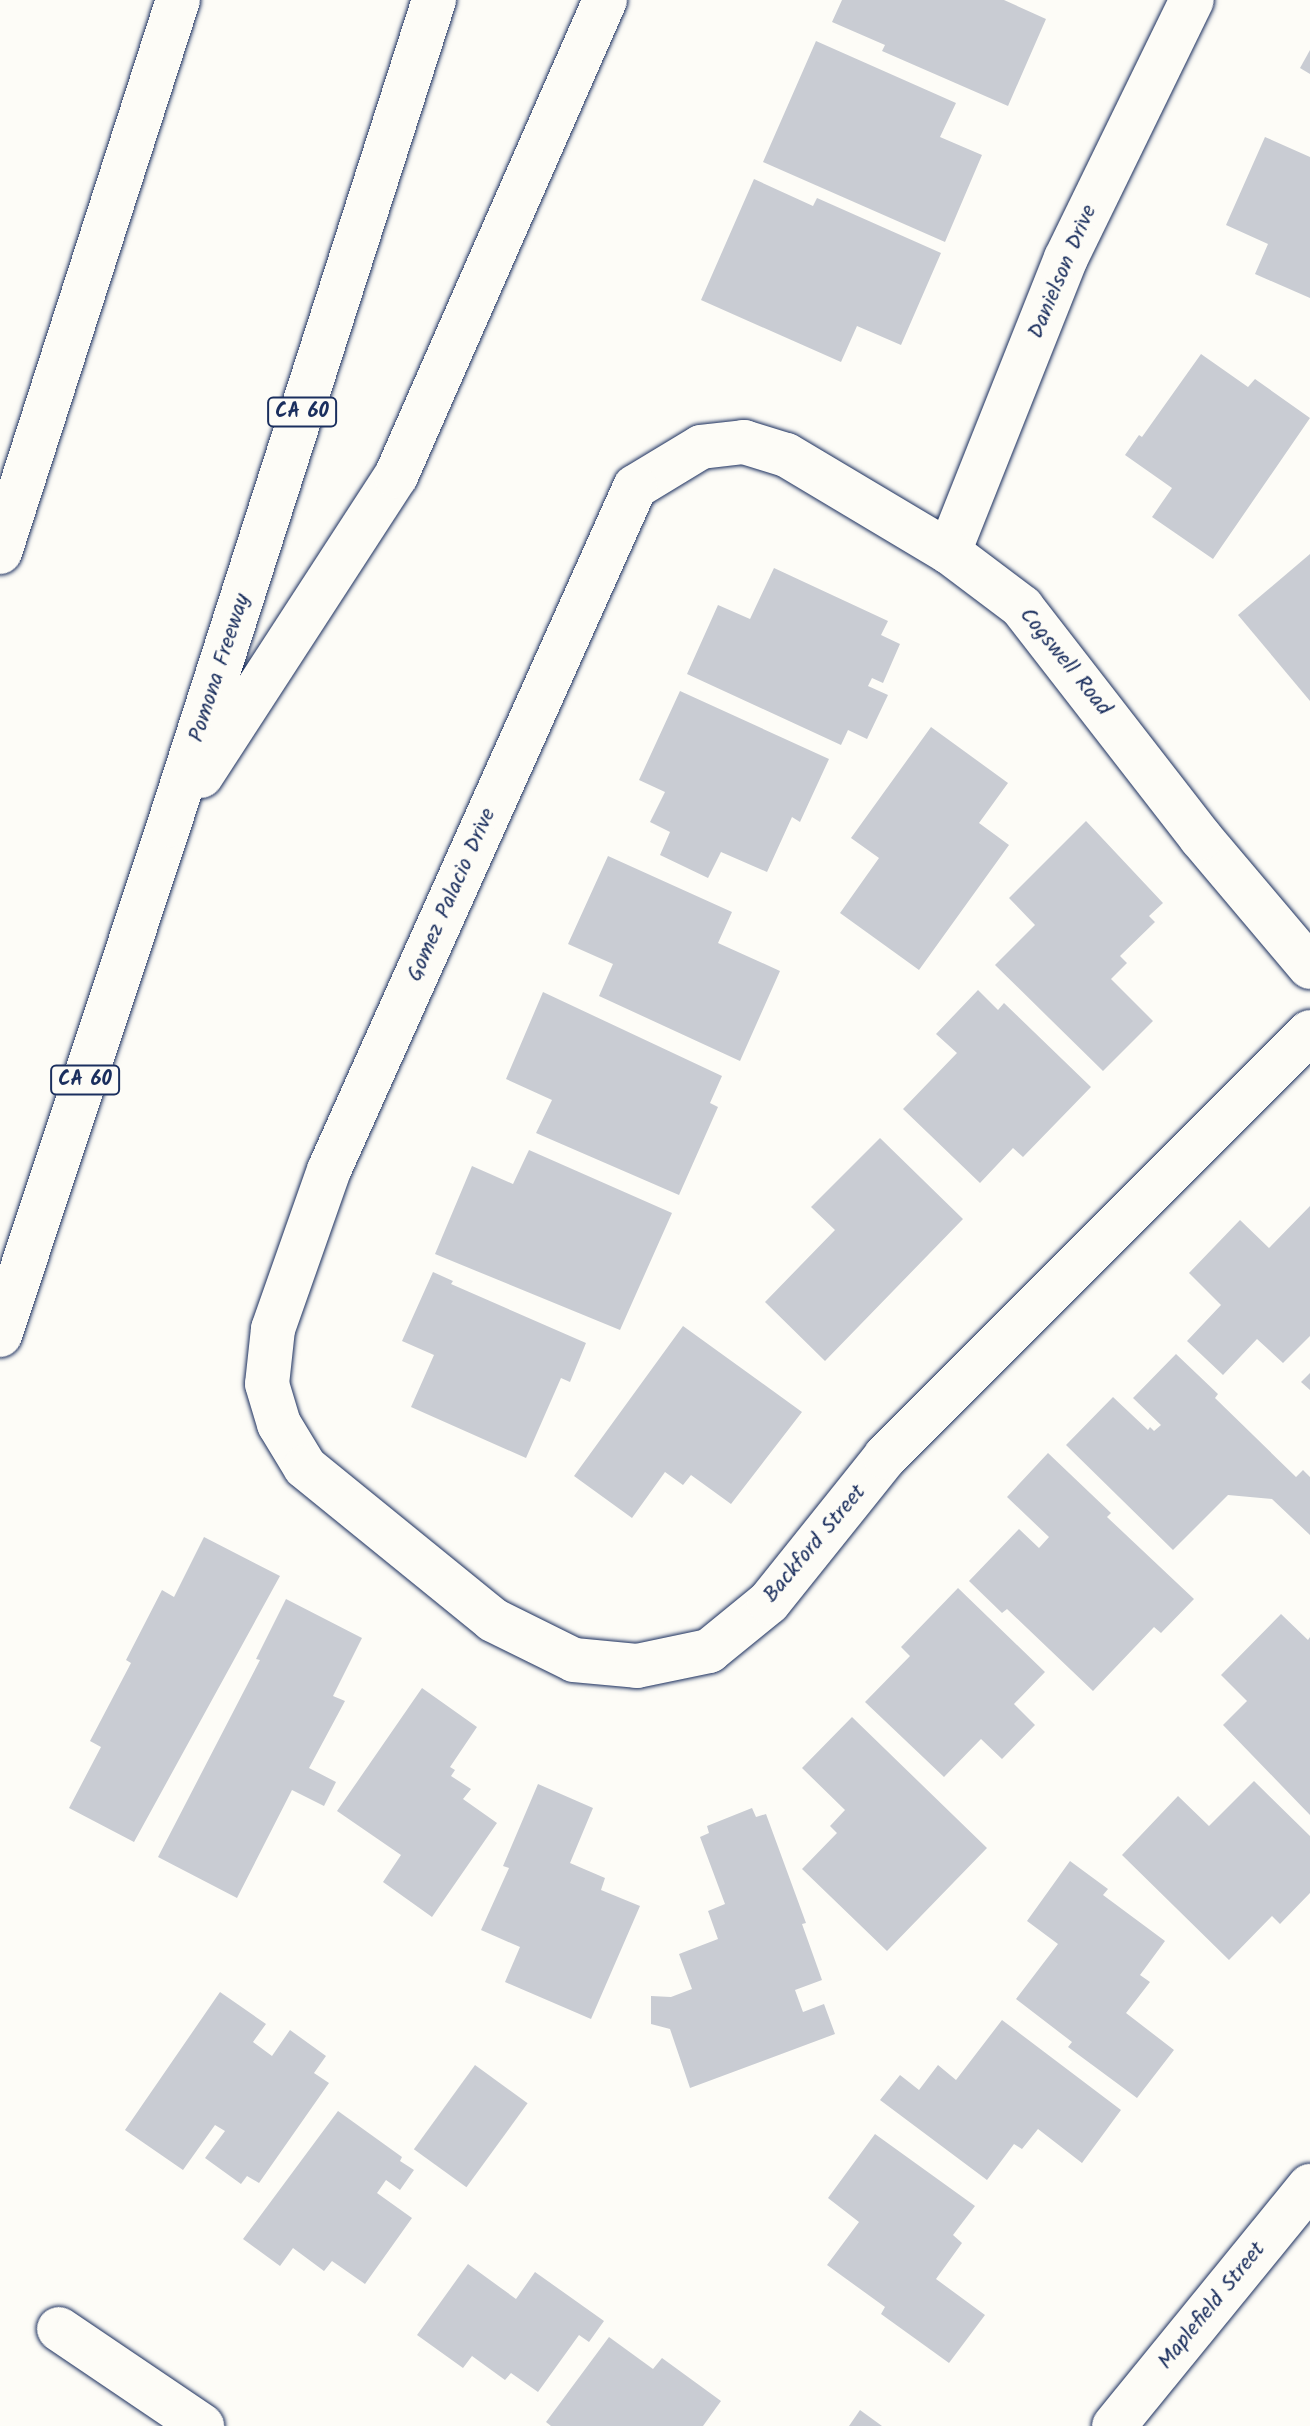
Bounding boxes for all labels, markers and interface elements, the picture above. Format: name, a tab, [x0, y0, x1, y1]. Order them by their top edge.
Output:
street label: Danielson Drive	[1023, 201, 1103, 343]
road number: CA 60	[266, 396, 338, 428]
street label: Pomona Freeway	[184, 591, 256, 745]
street label: Cogswell Road	[1013, 603, 1117, 721]
street label: Gomez Palacio Drive	[402, 804, 502, 986]
road number: CA 60	[49, 1064, 121, 1096]
street label: Backford Street	[758, 1480, 872, 1608]
street label: Maplefield Street	[1153, 2237, 1271, 2375]

